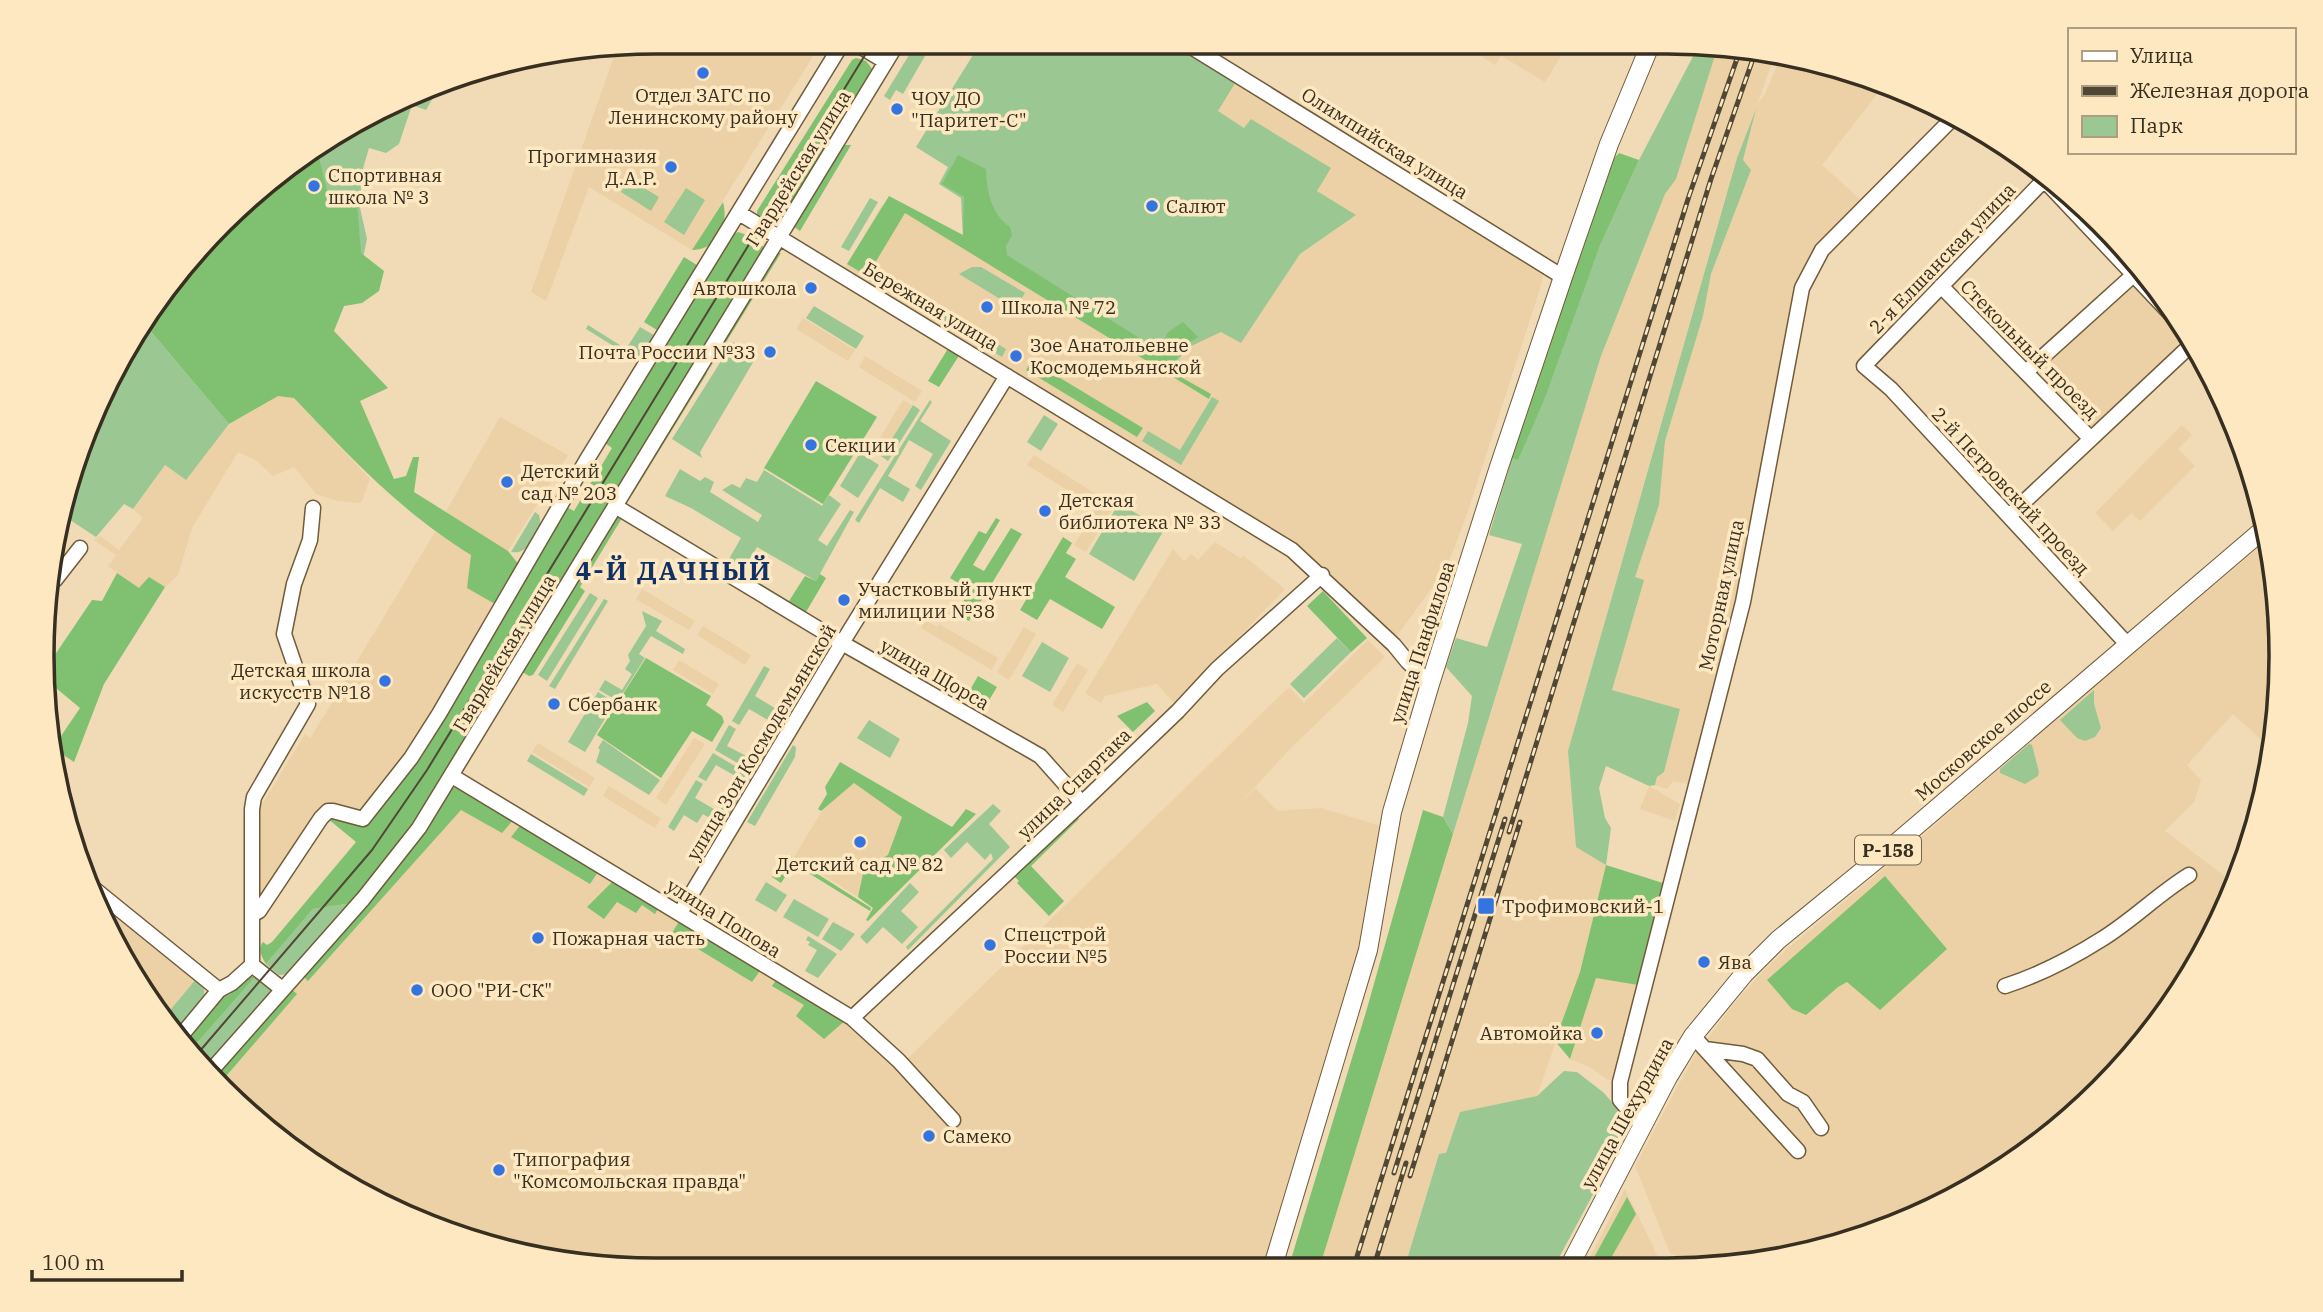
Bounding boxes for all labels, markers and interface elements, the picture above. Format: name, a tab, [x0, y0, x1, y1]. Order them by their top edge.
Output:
legend	[2068, 28, 2295, 154]
text: Улица	[2130, 41, 2194, 69]
marker: Отдел ЗАГС по Ленинскому району	[695, 65, 711, 81]
text: Железная дорога	[2130, 76, 2309, 104]
street label: Олимпийская улица	[1297, 82, 1473, 204]
place label: Отдел ЗАГС по Ленинскому району	[608, 83, 798, 129]
street label: Гвардейская улица	[740, 85, 856, 251]
place label: ЧОУ ДО "Паритет-С"	[911, 86, 1027, 132]
marker: ЧОУ ДО "Паритет-С"	[889, 101, 905, 117]
text: Парк	[2130, 111, 2183, 139]
place label: Прогимназия Д.А.Р.	[527, 144, 657, 190]
marker: Прогимназия Д.А.Р.	[663, 159, 679, 175]
place label: Спортивная школа № 3	[328, 163, 442, 209]
marker: Спортивная школа № 3	[306, 178, 322, 194]
street label: 2-я Елшанская улица	[1864, 178, 2020, 338]
place label: Салют	[1166, 194, 1226, 218]
marker: Салют	[1144, 198, 1160, 214]
street label: Бережная улица	[859, 256, 1003, 356]
street label: Стекольный проезд	[1955, 274, 2105, 424]
place label: Автошкола	[693, 276, 797, 300]
marker: Автошкола	[803, 280, 819, 296]
place label: Школа № 72	[1001, 295, 1116, 319]
marker: Школа № 72	[979, 299, 995, 315]
place label: Зое Анатольевне Космодемьянской	[1030, 333, 1202, 379]
place label: Почта России №33	[579, 340, 756, 364]
marker: Почта России №33	[762, 344, 778, 360]
marker: Зое Анатольевне Космодемьянской	[1008, 348, 1024, 364]
street label: 2-й Петровский проезд	[1927, 402, 2095, 580]
place label: Секции	[825, 433, 896, 457]
marker: Секции	[803, 437, 819, 453]
place label: Детский сад № 203	[521, 459, 617, 505]
marker: Детский сад № 203	[499, 474, 515, 490]
place label: Детская библиотека № 33	[1059, 488, 1221, 534]
marker: Детская библиотека № 33	[1037, 503, 1053, 519]
street label: Моторная улица	[1693, 517, 1749, 673]
district label: 4-Й ДАЧНЫЙ	[576, 553, 772, 587]
street label: улица Панфилова	[1384, 558, 1460, 726]
street label: Гвардейская улица	[447, 570, 561, 736]
place label: Участковый пункт милиции №38	[858, 577, 1032, 623]
marker: Участковый пункт милиции №38	[836, 592, 852, 608]
street label: улица Зои Космодемьянской	[681, 619, 841, 865]
street label: улица Щорса	[876, 633, 994, 715]
place label: Детская школа искусств №18	[232, 658, 371, 704]
marker: Детская школа искусств №18	[377, 673, 393, 689]
street label: Московское шоссе	[1910, 674, 2056, 806]
place label: Сбербанк	[568, 692, 657, 716]
marker: Сбербанк	[546, 696, 562, 712]
street label: улица Спартака	[1012, 723, 1136, 843]
marker: Детский сад № 82	[852, 834, 868, 850]
road number: Р-158	[1855, 836, 1921, 864]
place label: Детский сад № 82	[776, 852, 944, 876]
street label: улица Попова	[662, 873, 786, 963]
place label: Трофимовский-1	[1502, 894, 1664, 918]
marker: Трофимовский-1	[1476, 896, 1496, 916]
place label: Спецстрой России №5	[1004, 922, 1108, 968]
place label: Пожарная часть	[552, 926, 705, 950]
marker: Пожарная часть	[530, 930, 546, 946]
marker: Спецстрой России №5	[982, 937, 998, 953]
place label: Ява	[1718, 950, 1752, 974]
marker: Ява	[1696, 954, 1712, 970]
place label: ООО "РИ-СК"	[431, 978, 552, 1002]
marker: ООО "РИ-СК"	[409, 982, 425, 998]
place label: Автомойка	[1480, 1021, 1583, 1045]
marker: Автомойка	[1589, 1025, 1605, 1041]
street label: улица Шехурдина	[1575, 1033, 1679, 1193]
place label: Самеко	[943, 1124, 1012, 1148]
marker: Самеко	[921, 1128, 937, 1144]
place label: Типография "Комсомольская правда"	[513, 1147, 746, 1193]
marker: Типография "Комсомольская правда"	[491, 1162, 507, 1178]
scale bar	[32, 1238, 182, 1282]
text: 100 m	[42, 1248, 105, 1276]

